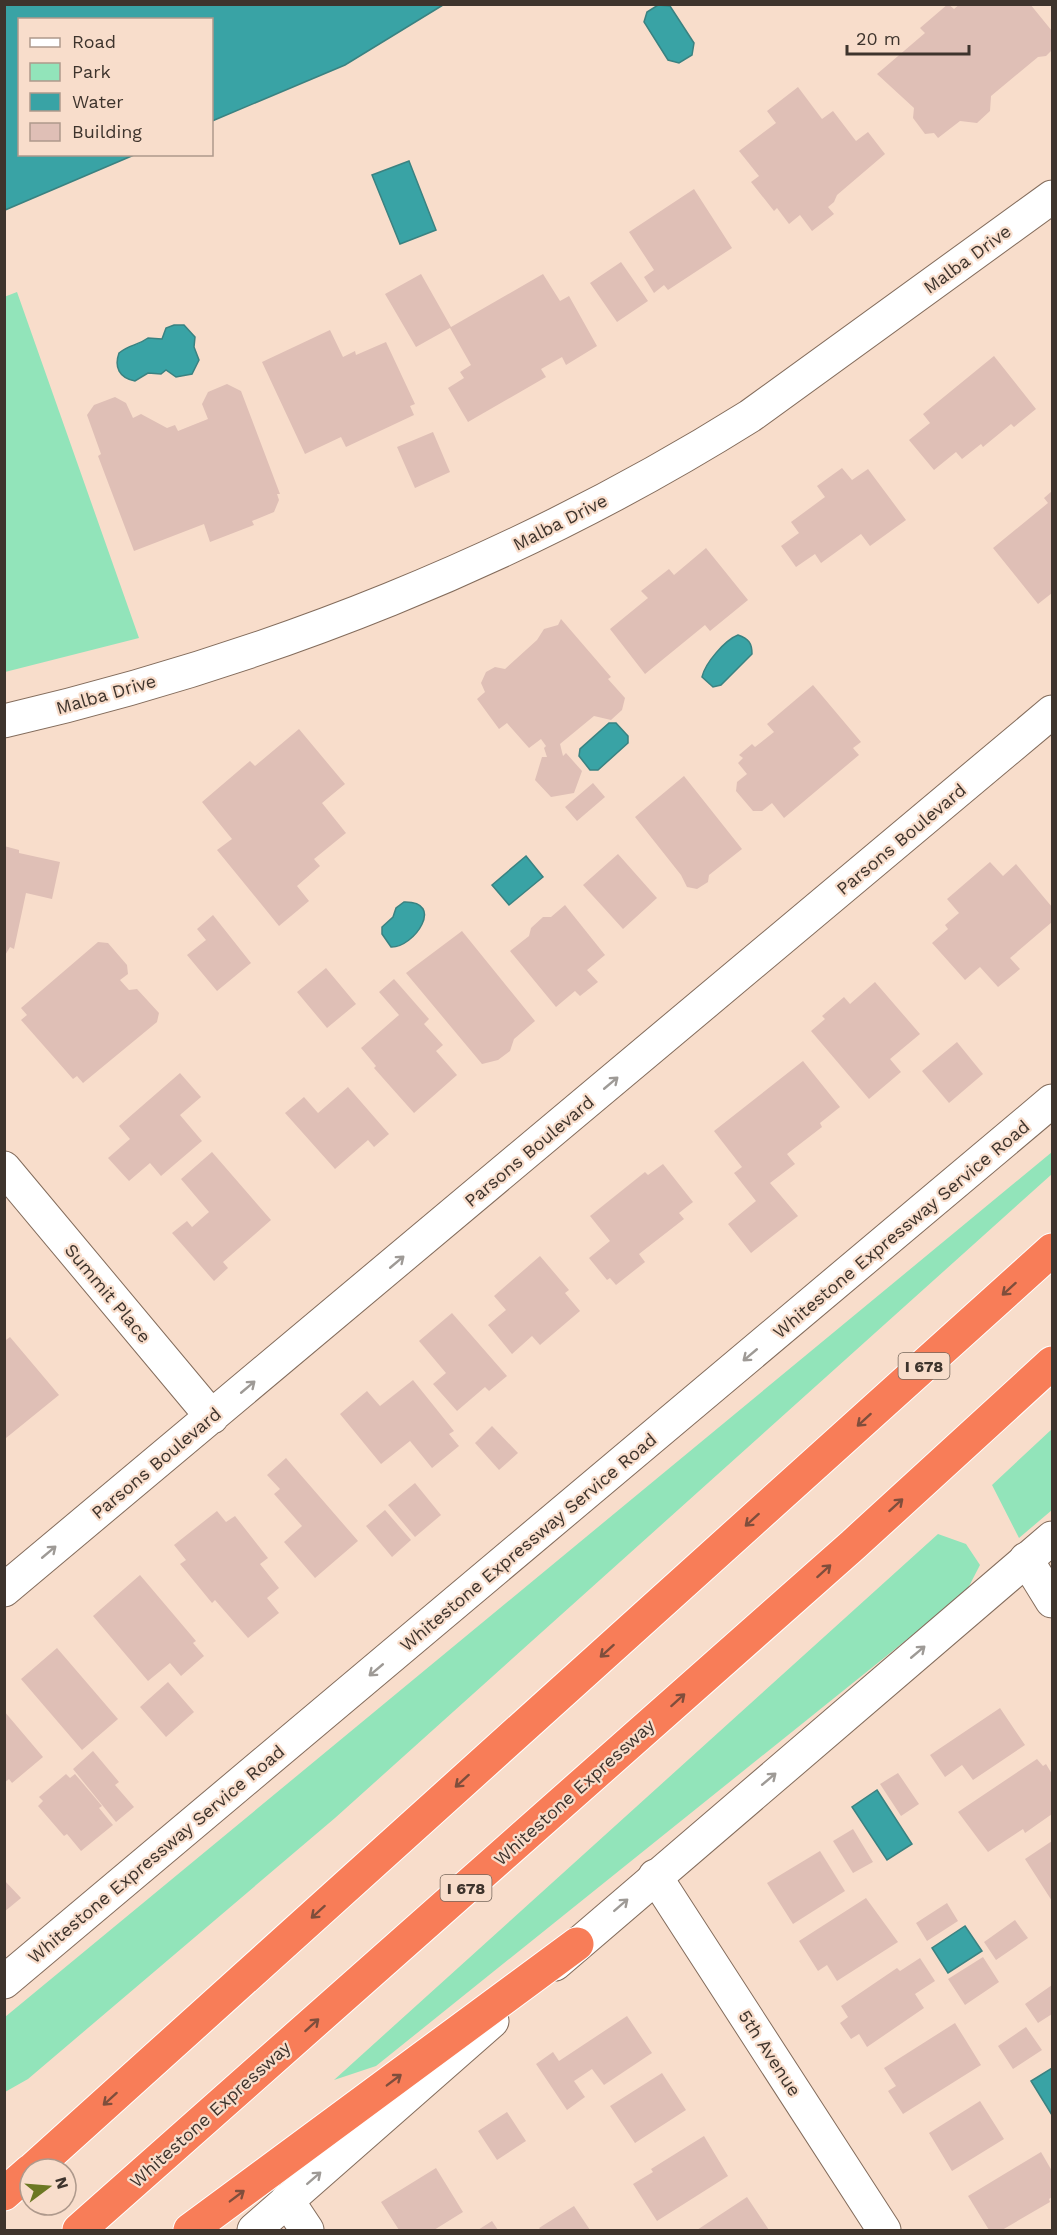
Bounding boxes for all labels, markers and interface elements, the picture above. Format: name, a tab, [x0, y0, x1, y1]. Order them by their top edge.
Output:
legend	[18, 18, 213, 156]
scale bar	[847, 18, 968, 56]
text: 20 m	[856, 28, 901, 49]
text: Road	[72, 31, 116, 52]
text: Park	[72, 61, 111, 82]
text: Water	[72, 91, 124, 112]
text: Building	[72, 121, 142, 142]
street label: Malba Drive	[919, 220, 1015, 298]
street label: Malba Drive	[509, 489, 611, 555]
street label: Malba Drive	[54, 670, 158, 718]
street label: Parsons Boulevard	[832, 779, 970, 899]
one-way arrow	[603, 1076, 619, 1089]
street label: Parsons Boulevard	[460, 1091, 598, 1211]
street label: Whitestone Expressway Service Road	[768, 1115, 1034, 1343]
street label: Summit Place	[61, 1239, 155, 1347]
one-way arrow	[389, 1255, 404, 1269]
one-way arrow	[1002, 1282, 1017, 1296]
one-way arrow	[743, 1348, 758, 1362]
road number: I 678	[898, 1353, 950, 1379]
one-way arrow	[240, 1381, 256, 1394]
street label: Parsons Boulevard	[87, 1403, 225, 1523]
one-way arrow	[857, 1413, 872, 1427]
street label: Whitestone Expressway Service Road	[395, 1428, 661, 1656]
one-way arrow	[889, 1498, 904, 1512]
one-way arrow	[745, 1513, 760, 1527]
one-way arrow	[41, 1546, 57, 1559]
one-way arrow	[816, 1564, 831, 1578]
one-way arrow	[600, 1644, 615, 1658]
one-way arrow	[910, 1645, 925, 1659]
one-way arrow	[368, 1663, 384, 1676]
one-way arrow	[670, 1693, 685, 1707]
street label: Whitestone Expressway	[489, 1714, 659, 1870]
street label: Whitestone Expressway Service Road	[23, 1740, 289, 1968]
one-way arrow	[761, 1772, 777, 1785]
one-way arrow	[455, 1774, 470, 1788]
road number: I 678	[440, 1875, 492, 1901]
one-way arrow	[613, 1898, 628, 1912]
one-way arrow	[311, 1905, 326, 1919]
street label: 5th Avenue	[734, 2006, 806, 2100]
one-way arrow	[304, 2018, 319, 2032]
street label: Whitestone Expressway	[125, 2036, 295, 2192]
one-way arrow	[385, 2073, 401, 2086]
one-way arrow	[103, 2092, 118, 2106]
north arrow	[18, 2157, 78, 2217]
one-way arrow	[306, 2171, 322, 2184]
text: N	[51, 2175, 73, 2191]
one-way arrow	[229, 2190, 245, 2203]

